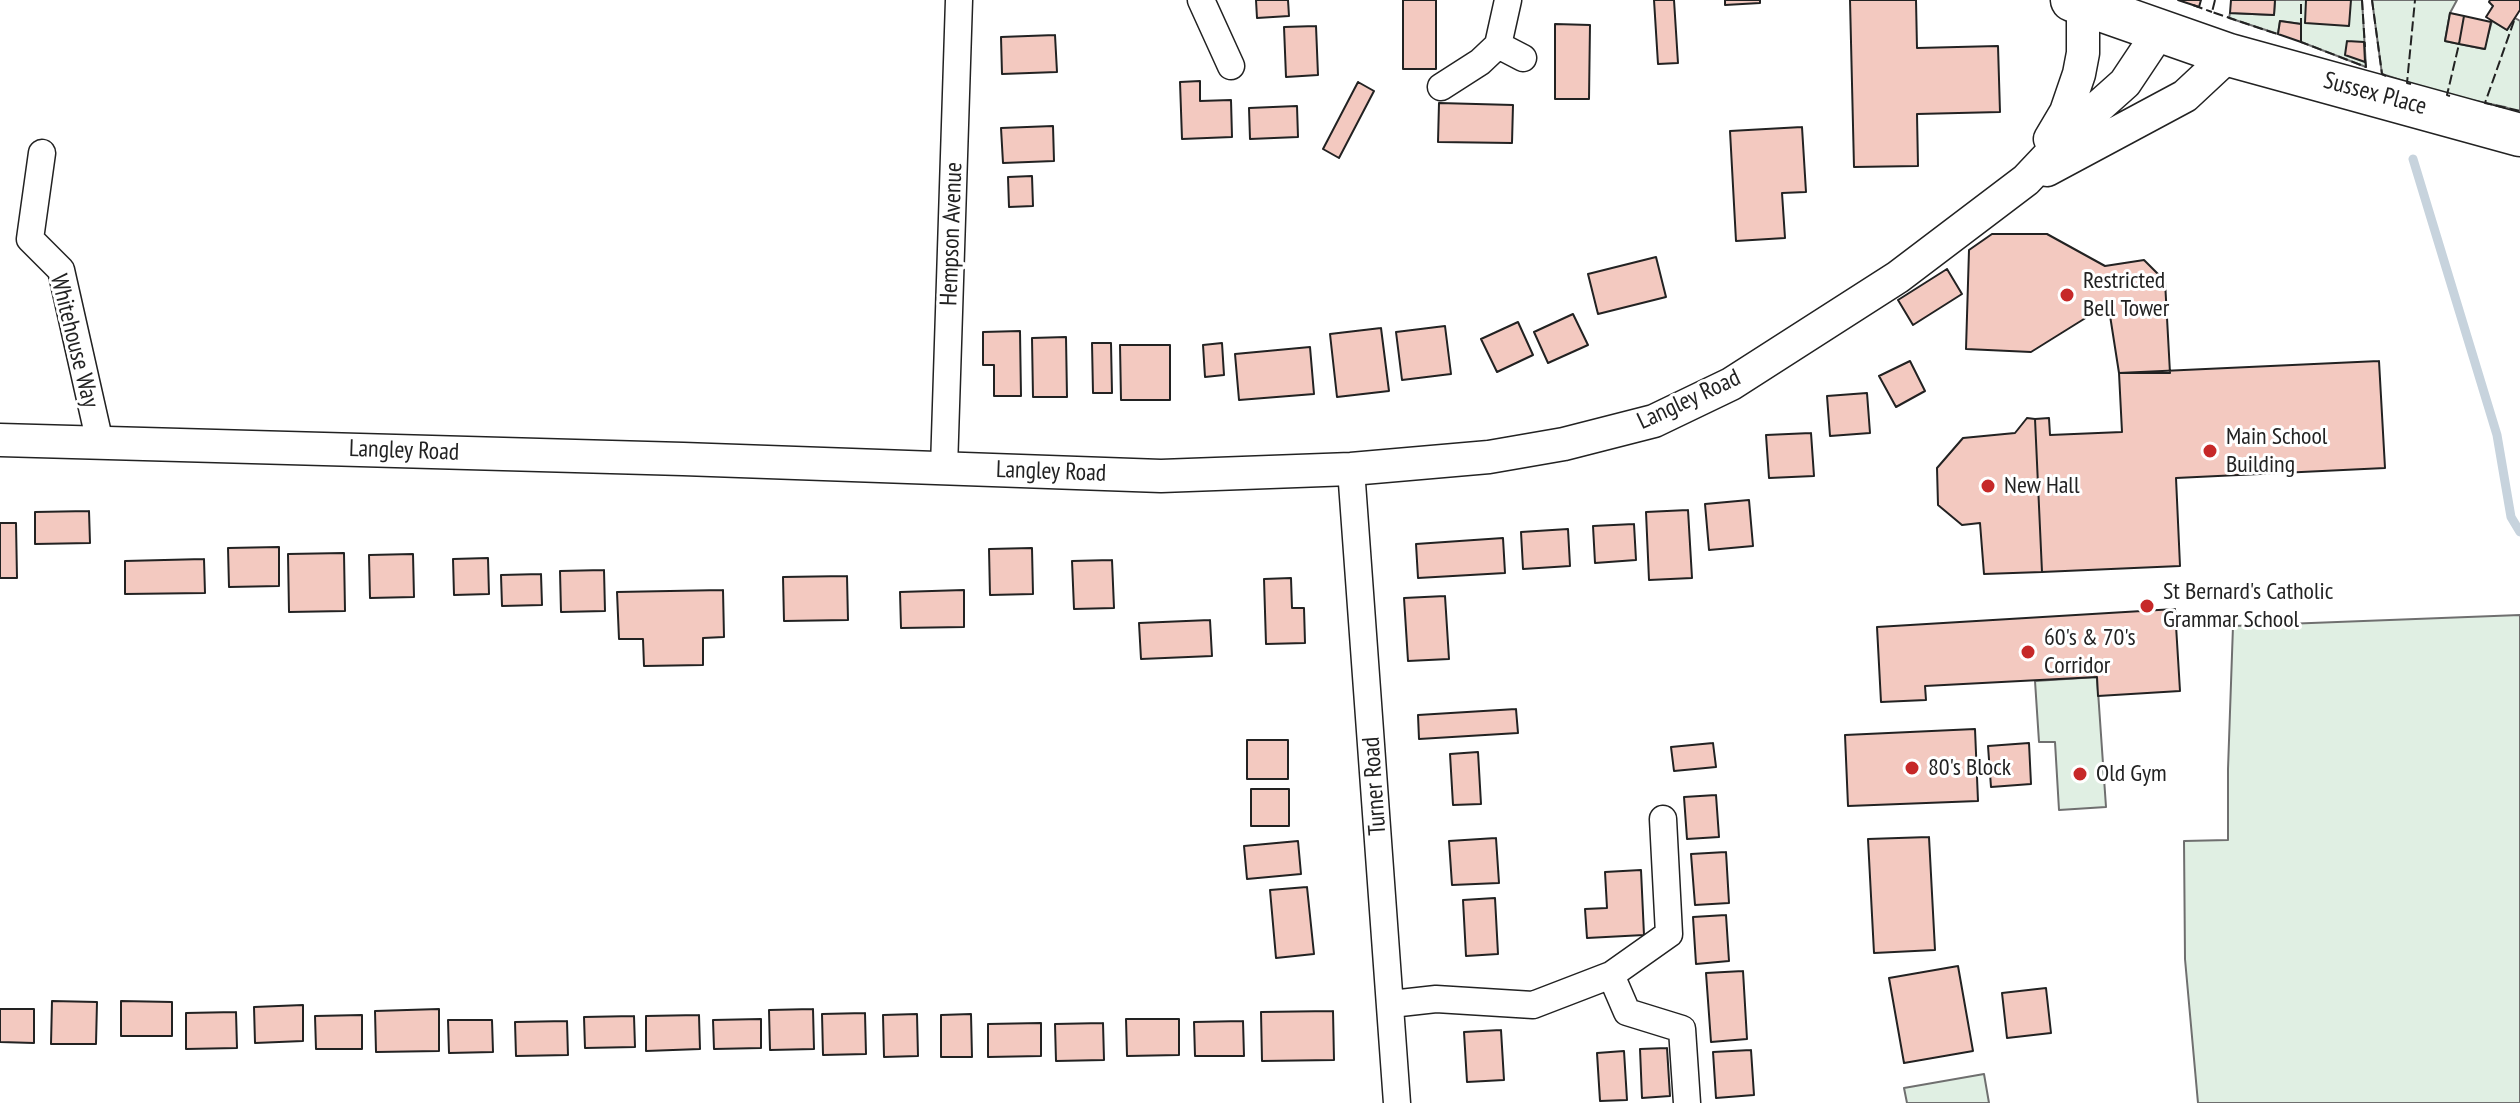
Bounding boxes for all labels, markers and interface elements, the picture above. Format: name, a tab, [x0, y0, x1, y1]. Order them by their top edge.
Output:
street label: Sussex Place	[2320, 66, 2430, 122]
street label: Hempson Avenue	[935, 162, 969, 306]
place label: Restricted Bell Tower	[2083, 267, 2169, 323]
street label: Whitehouse Way	[44, 271, 104, 411]
marker: Restricted Bell Tower	[2058, 286, 2076, 304]
street label: Langley Road	[1633, 364, 1745, 436]
place label: Main School Building	[2226, 423, 2327, 479]
street label: Langley Road	[348, 435, 460, 467]
marker: Main School Building	[2201, 442, 2219, 460]
street label: Langley Road	[995, 456, 1107, 488]
place label: New Hall	[2004, 472, 2080, 500]
marker: New Hall	[1979, 477, 1997, 495]
place label: St Bernard's Catholic Grammar School	[2163, 578, 2333, 634]
marker: St Bernard's Catholic Grammar School	[2138, 597, 2156, 615]
place label: 60's & 70's Corridor	[2044, 624, 2136, 680]
marker: 60's & 70's Corridor	[2019, 643, 2037, 661]
street label: Turner Road	[1357, 736, 1393, 836]
place label: 80's Block	[1928, 754, 2011, 782]
marker: 80's Block	[1903, 759, 1921, 777]
place label: Old Gym	[2096, 760, 2167, 788]
marker: Old Gym	[2071, 765, 2089, 783]

